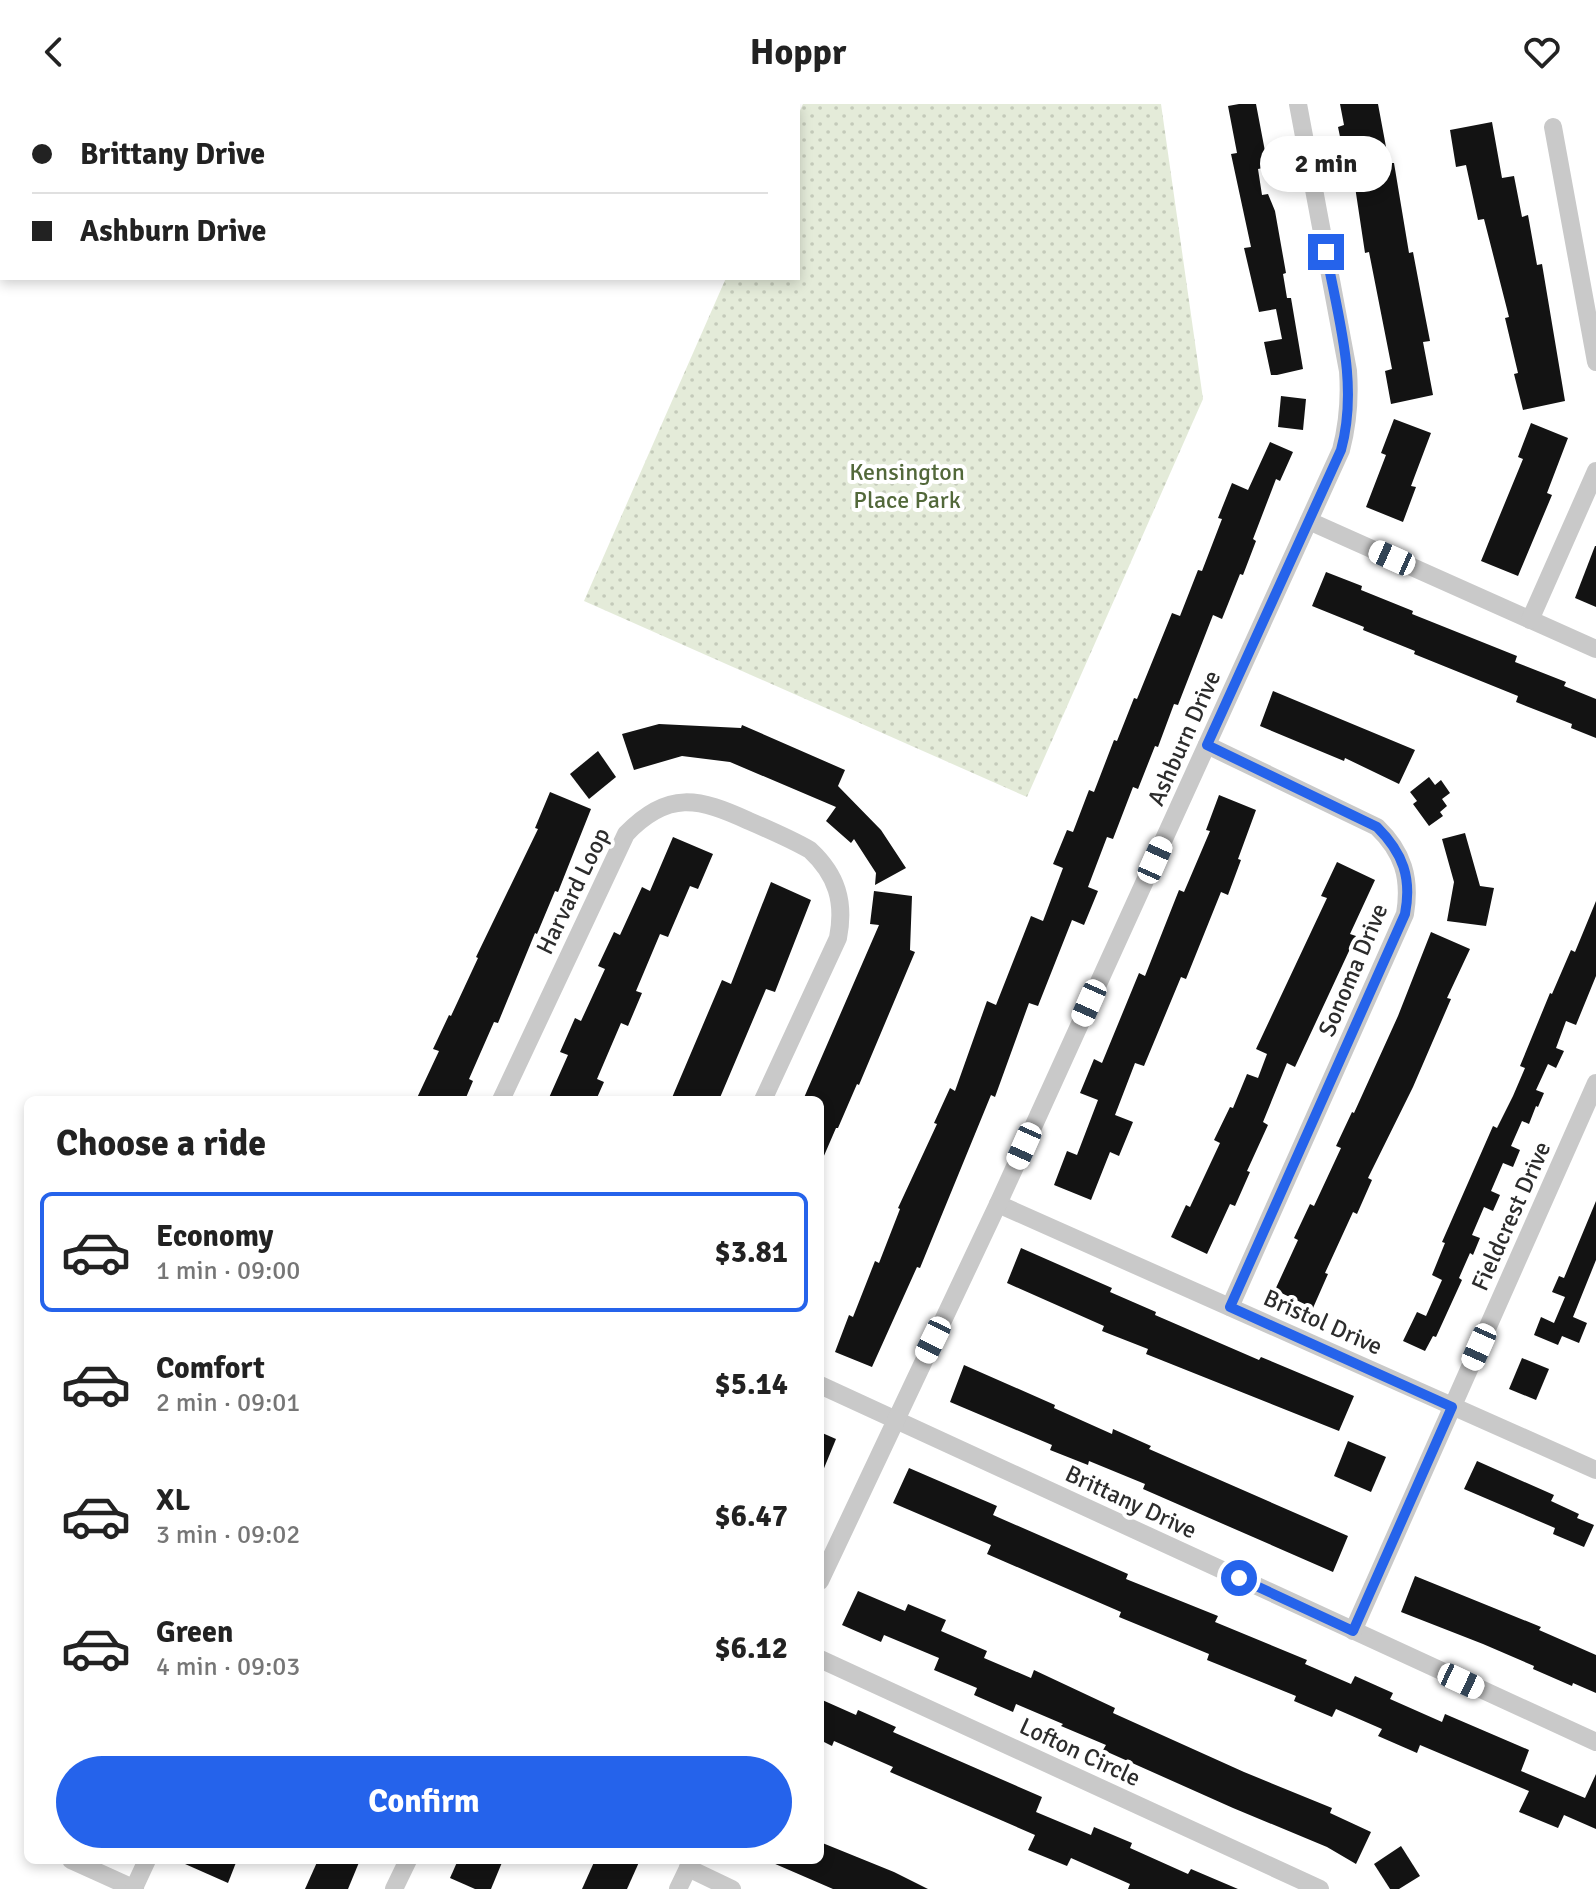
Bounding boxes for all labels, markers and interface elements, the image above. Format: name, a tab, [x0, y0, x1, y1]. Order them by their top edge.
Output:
icon: back	[32, 30, 76, 74]
text: Hoppr	[750, 30, 846, 75]
icon: heart	[1520, 30, 1564, 74]
text: Brittany Drive	[80, 136, 265, 173]
callout: 2 min	[1260, 136, 1392, 192]
text: 2 min	[1295, 148, 1357, 180]
text: Ashburn Drive	[80, 213, 266, 250]
route end	[1308, 234, 1344, 270]
park label: Kensington Place Park	[849, 457, 965, 515]
car	[1365, 537, 1419, 579]
street label: Ashburn Drive	[1141, 666, 1227, 810]
street label: Harvard Loop	[529, 823, 617, 959]
car	[1134, 833, 1176, 887]
street label: Sonoma Drive	[1312, 899, 1394, 1041]
car	[1068, 976, 1110, 1030]
car	[1003, 1119, 1045, 1173]
text: Choose a ride	[56, 1121, 266, 1166]
street label: Fieldcrest Drive	[1465, 1137, 1557, 1295]
icon: car	[60, 1216, 132, 1288]
text: Economy	[156, 1218, 273, 1255]
text: $3.81	[715, 1234, 788, 1271]
text: 1 min · 09:00	[156, 1255, 300, 1287]
street label: Bristol Drive	[1259, 1282, 1387, 1362]
car	[912, 1313, 954, 1367]
car	[1458, 1320, 1500, 1374]
icon: car	[60, 1348, 132, 1420]
text: Comfort	[156, 1350, 265, 1387]
text: $5.14	[715, 1366, 788, 1403]
text: 2 min · 09:01	[156, 1387, 300, 1419]
street label: Brittany Drive	[1060, 1458, 1202, 1546]
icon: car	[60, 1480, 132, 1552]
text: XL	[156, 1482, 190, 1519]
text: $6.47	[715, 1498, 788, 1535]
text: 3 min · 09:02	[156, 1519, 300, 1551]
route start	[1221, 1560, 1257, 1596]
icon: car	[60, 1612, 132, 1684]
text: Green	[156, 1614, 233, 1651]
text: $6.12	[715, 1630, 788, 1667]
text: 4 min · 09:03	[156, 1651, 300, 1683]
car	[1434, 1660, 1488, 1702]
street label: Lofton Circle	[1015, 1711, 1145, 1793]
button: Confirm	[56, 1756, 792, 1848]

